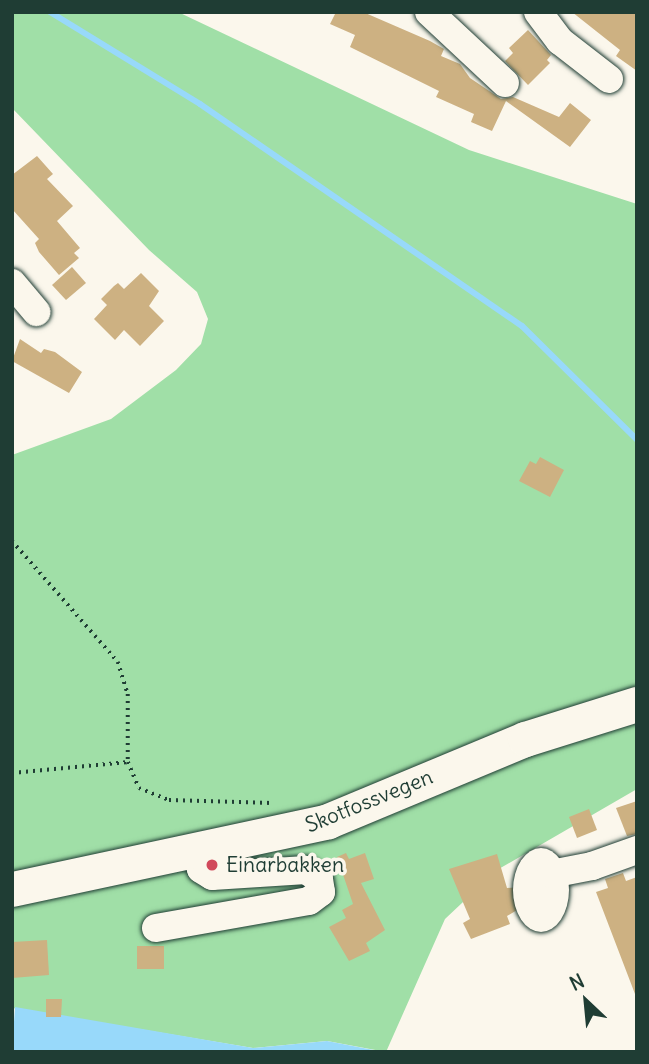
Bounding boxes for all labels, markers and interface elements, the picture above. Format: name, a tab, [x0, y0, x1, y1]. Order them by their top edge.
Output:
street label: Skotfossvegen	[302, 764, 436, 838]
place label: Einarbakken	[226, 852, 344, 878]
marker: Einarbakken	[204, 857, 220, 873]
north arrow	[551, 966, 621, 1036]
text: N	[566, 968, 588, 996]

